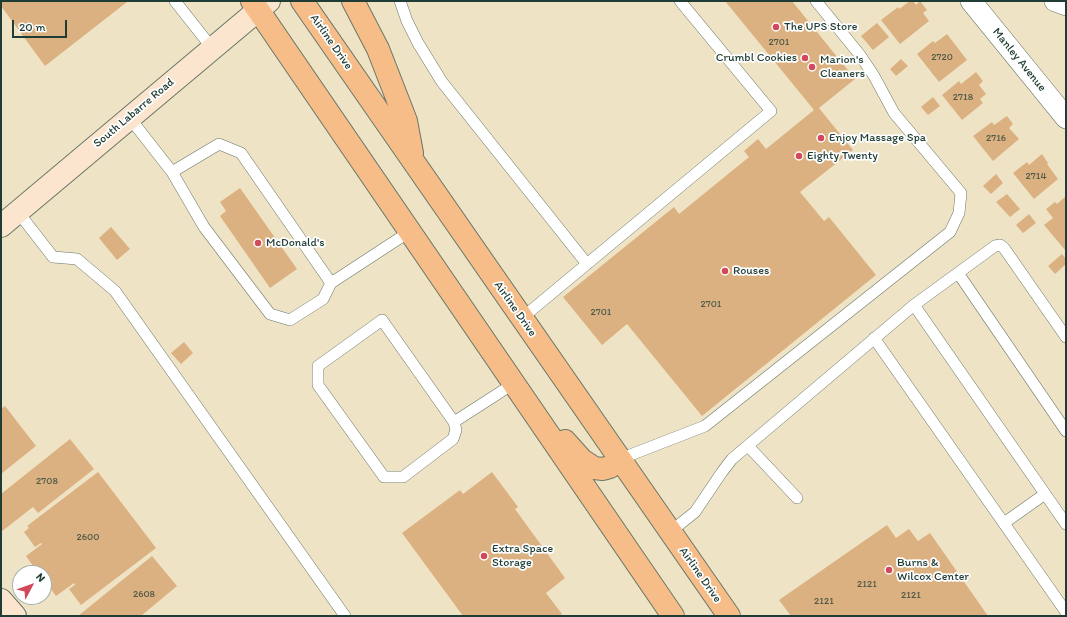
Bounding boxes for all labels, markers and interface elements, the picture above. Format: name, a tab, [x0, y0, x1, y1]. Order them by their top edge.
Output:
scale bar	[14, 12, 69, 38]
street label: Airline Drive	[307, 12, 355, 72]
text: 20 m	[19, 20, 46, 34]
place label: The UPS Store	[784, 20, 857, 34]
marker: The UPS Store	[771, 22, 781, 32]
street label: Manley Avenue	[989, 25, 1049, 95]
house number: 2701	[768, 36, 790, 48]
place label: Crumbl Cookies	[716, 51, 797, 65]
house number: 2720	[931, 51, 953, 63]
marker: Crumbl Cookies	[800, 53, 810, 63]
place label: Marion's Cleaners	[820, 53, 865, 81]
marker: Marion's Cleaners	[807, 62, 817, 72]
street label: South Labarre Road	[91, 75, 177, 151]
house number: 2718	[953, 91, 973, 103]
place label: Enjoy Massage Spa	[829, 131, 926, 145]
house number: 2716	[986, 132, 1006, 144]
marker: Enjoy Massage Spa	[816, 133, 826, 143]
place label: Eighty Twenty	[807, 149, 878, 163]
marker: Eighty Twenty	[794, 151, 804, 161]
house number: 2714	[1026, 170, 1046, 182]
place label: McDonald's	[266, 236, 325, 250]
marker: McDonald's	[253, 238, 263, 248]
place label: Rouses	[733, 264, 769, 278]
marker: Rouses	[720, 266, 730, 276]
street label: Airline Drive	[491, 279, 539, 339]
house number: 2701	[700, 298, 722, 310]
house number: 2701	[590, 306, 612, 318]
house number: 2708	[36, 475, 58, 487]
house number: 2600	[77, 531, 99, 543]
place label: Extra Space Storage	[492, 542, 553, 570]
street label: Airline Drive	[676, 545, 724, 605]
marker: Extra Space Storage	[479, 551, 489, 561]
place label: Burns & Wilcox Center	[897, 556, 969, 584]
north arrow	[12, 565, 52, 605]
marker: Burns & Wilcox Center	[884, 565, 894, 575]
text: N	[33, 570, 48, 585]
house number: 2121	[857, 578, 877, 590]
house number: 2608	[133, 588, 155, 600]
house number: 2121	[901, 589, 921, 601]
house number: 2121	[814, 595, 834, 607]

